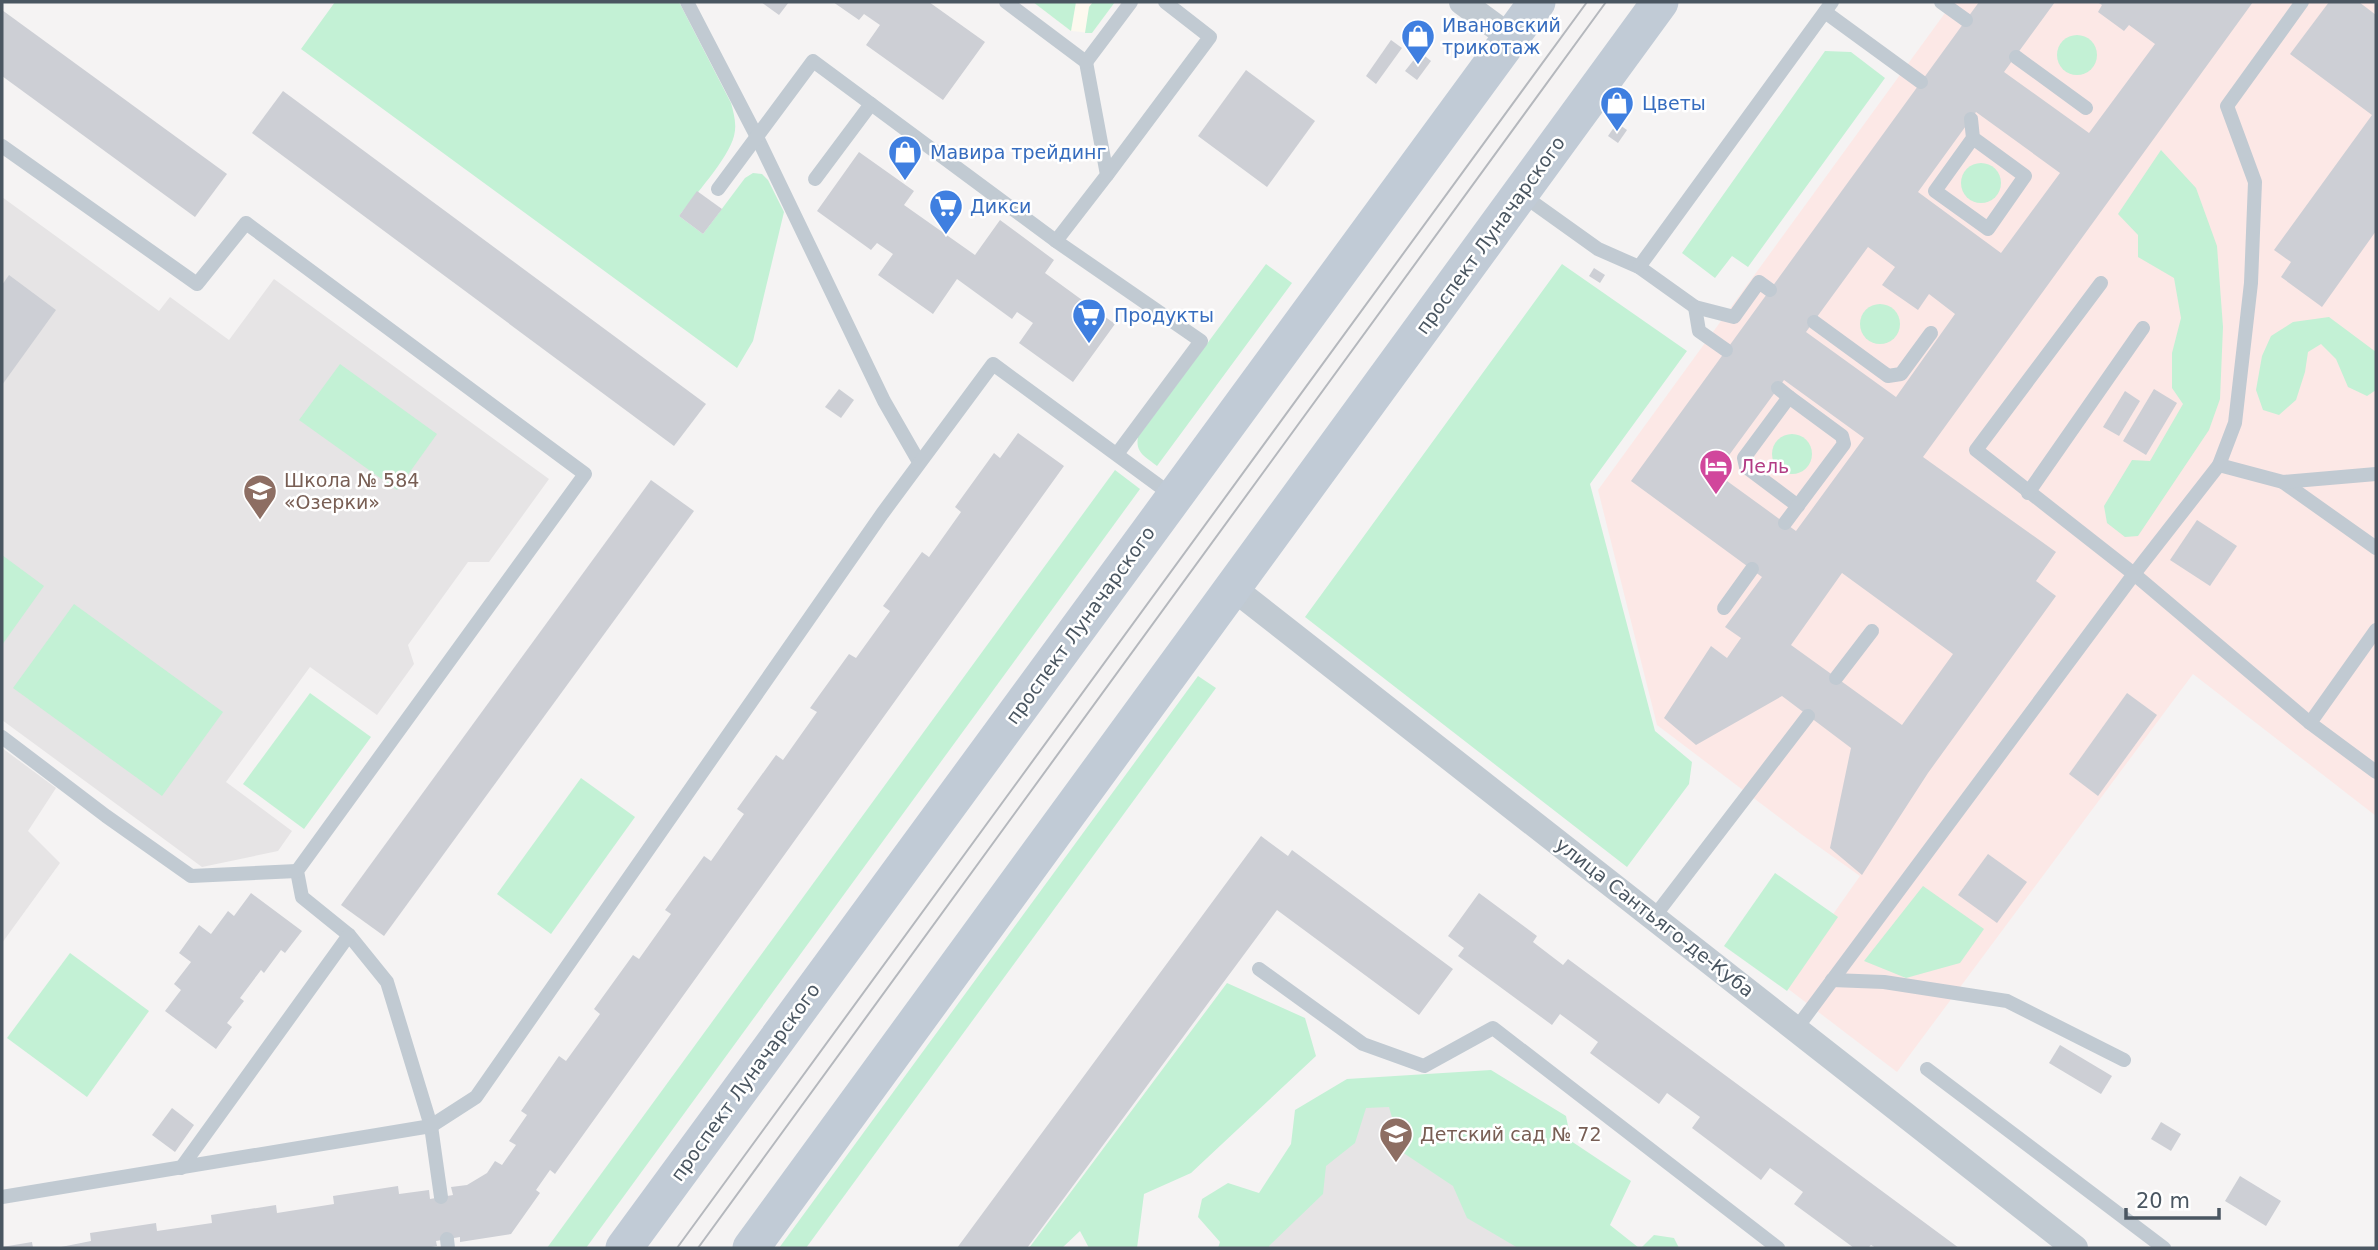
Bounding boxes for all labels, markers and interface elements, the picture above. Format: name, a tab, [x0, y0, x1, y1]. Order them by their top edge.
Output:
place label: Ивановский трикотаж	[1442, 14, 1561, 58]
shop icon: Ивановский трикотаж	[1399, 17, 1437, 66]
shop icon: Цветы	[1598, 84, 1636, 133]
place label: Цветы	[1642, 92, 1706, 114]
street label: проспект Луначарского	[1411, 132, 1569, 338]
shop icon: Мавира трейдинг	[886, 133, 924, 182]
place label: Мавира трейдинг	[930, 141, 1106, 163]
supermarket icon: Дикси	[927, 187, 965, 236]
place label: Дикси	[970, 195, 1031, 217]
supermarket icon: Продукты	[1070, 296, 1108, 345]
place label: Продукты	[1114, 304, 1214, 326]
hotel icon: Лель	[1697, 447, 1735, 496]
place label: Лель	[1740, 455, 1789, 477]
place label: Школа № 584 «Озерки»	[284, 469, 419, 513]
school or university icon: Школа № 584 «Озерки»	[241, 472, 279, 521]
street label: проспект Луначарского	[1001, 522, 1159, 728]
street label: улица Сантьяго-де-Куба	[1551, 833, 1759, 1001]
street label: проспект Луначарского	[666, 979, 824, 1185]
school or university icon: Детский сад № 72	[1377, 1115, 1415, 1164]
place label: Детский сад № 72	[1420, 1123, 1602, 1145]
scale bar	[2126, 1176, 2219, 1220]
text: 20 m	[2136, 1189, 2190, 1213]

